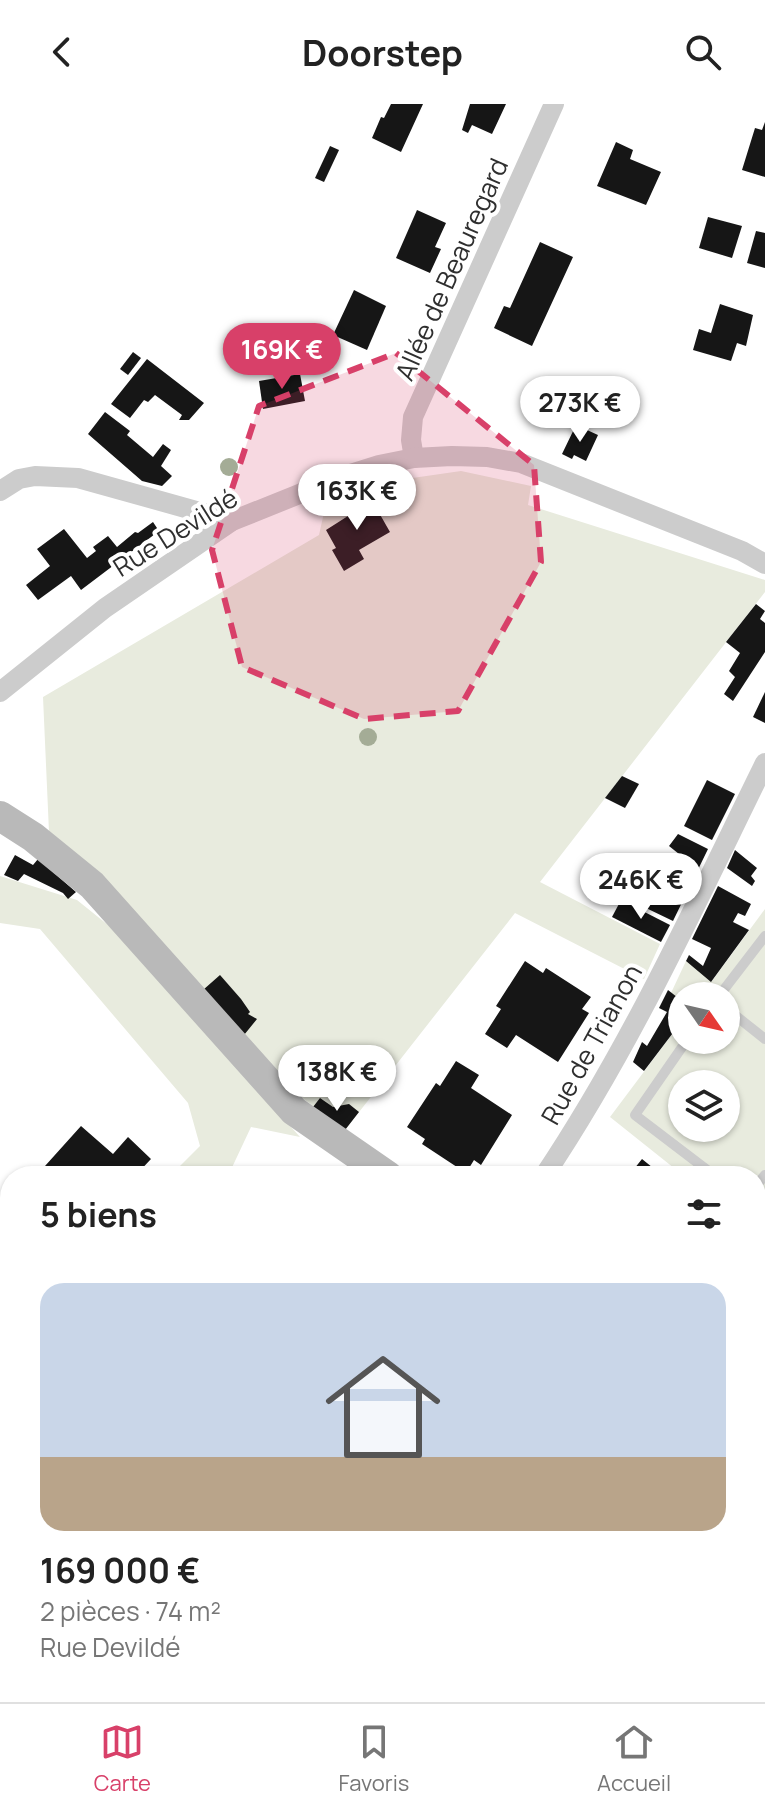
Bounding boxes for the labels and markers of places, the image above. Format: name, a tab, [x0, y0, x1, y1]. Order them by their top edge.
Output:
pin: 169K €	[217, 323, 347, 391]
pin: 273K €	[515, 376, 645, 444]
pin: 163K €	[292, 464, 422, 532]
pin: 246K €	[576, 853, 706, 921]
pin: 138K €	[272, 1045, 402, 1113]

